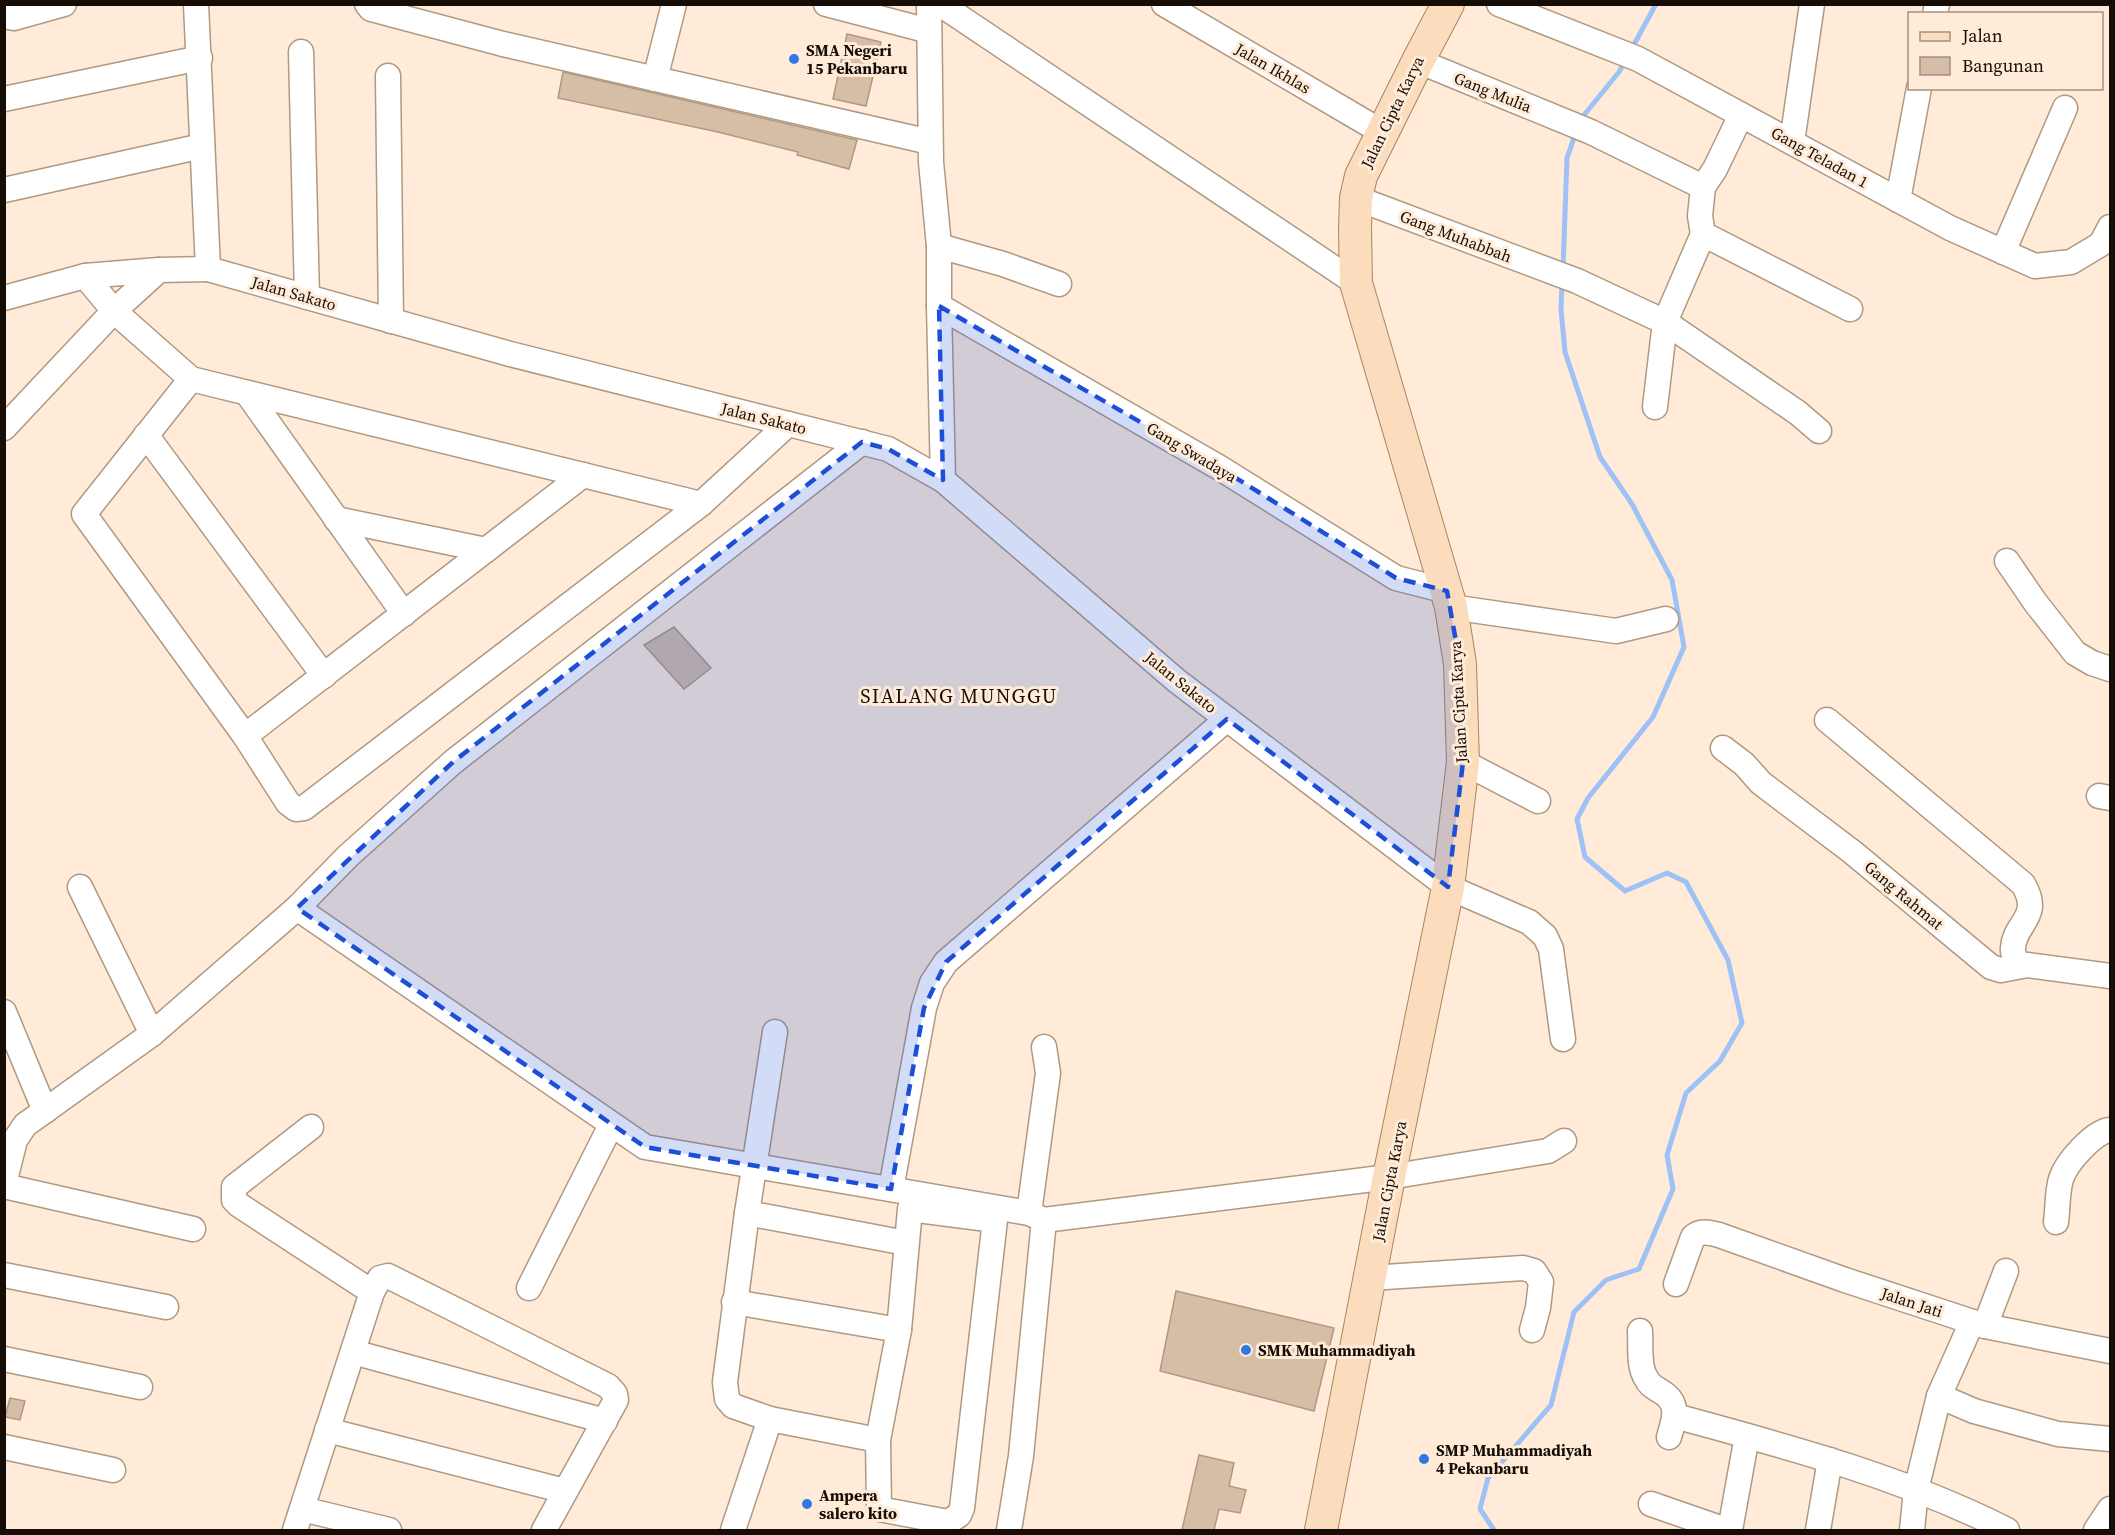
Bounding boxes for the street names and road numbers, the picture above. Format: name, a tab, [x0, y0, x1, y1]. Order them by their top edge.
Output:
street label: Jalan Ikhlas	[1230, 37, 1315, 99]
street label: Jalan Cipta Karya	[1355, 51, 1429, 173]
street label: Gang Mulia	[1451, 66, 1536, 118]
street label: Gang Teladan 1	[1767, 121, 1873, 193]
street label: Gang Muhabbah	[1397, 205, 1515, 268]
street label: Jalan Sakato	[248, 270, 339, 316]
street label: Jalan Sakato	[718, 397, 809, 439]
street label: Gang Swadaya	[1143, 416, 1242, 488]
street label: Jalan Cipta Karya	[1444, 639, 1472, 765]
street label: Jalan Sakato	[1139, 645, 1222, 718]
street label: Gang Rahmat	[1860, 856, 1949, 935]
street label: Jalan Cipta Karya	[1366, 1118, 1412, 1244]
street label: Jalan Jati	[1877, 1281, 1946, 1322]

